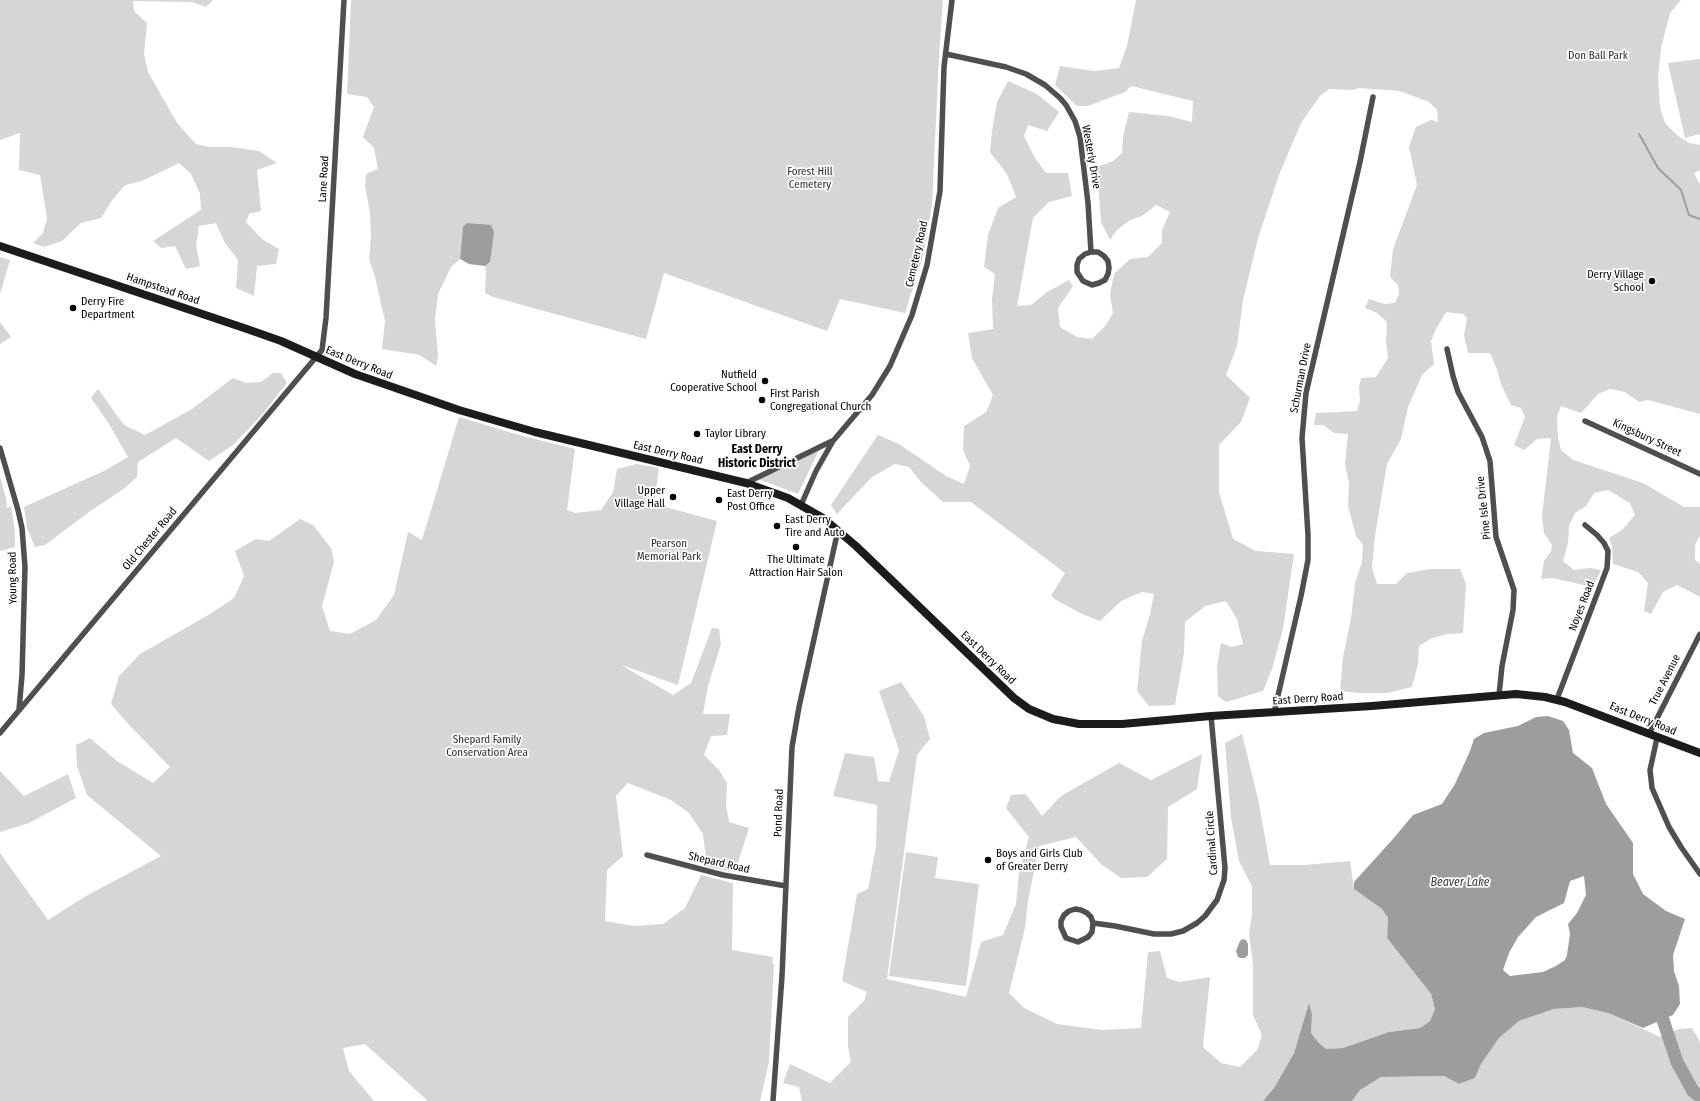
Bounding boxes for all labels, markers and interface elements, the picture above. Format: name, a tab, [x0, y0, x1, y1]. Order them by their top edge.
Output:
park label: Don Ball Park	[1568, 49, 1628, 63]
street label: Westerly Drive	[1079, 124, 1103, 190]
street label: Lane Road	[316, 155, 332, 203]
park label: Forest Hill Cemetery	[787, 165, 833, 191]
street label: Cemetery Road	[903, 220, 931, 288]
place label: Derry Village School	[1587, 268, 1644, 294]
street label: Hampstead Road	[125, 270, 201, 308]
marker: Derry Village School	[1647, 276, 1657, 286]
place label: Derry Fire Department	[81, 295, 135, 321]
marker: Derry Fire Department	[68, 303, 78, 313]
street label: Schurman Drive	[1288, 342, 1314, 414]
street label: East Derry Road	[324, 344, 394, 382]
place label: Nutfield Cooperative School	[670, 368, 757, 394]
marker: Nutfield Cooperative School	[760, 376, 770, 386]
place label: First Parish Congregational Church	[770, 387, 871, 413]
marker: First Parish Congregational Church	[757, 395, 767, 405]
street label: Kingsbury Street	[1611, 416, 1683, 460]
place label: Taylor Library	[705, 427, 766, 441]
marker: Taylor Library	[692, 429, 702, 439]
street label: East Derry Road	[632, 439, 704, 467]
district label: East Derry Historic District	[718, 443, 796, 471]
street label: Pine Isle Drive	[1474, 475, 1494, 541]
place label: Upper Village Hall	[615, 484, 665, 510]
place label: East Derry Post Office	[727, 487, 775, 513]
marker: Upper Village Hall	[668, 492, 678, 502]
marker: East Derry Post Office	[714, 495, 724, 505]
street label: Old Chester Road	[120, 505, 180, 573]
place label: East Derry Tire and Auto	[785, 513, 845, 539]
marker: East Derry Tire and Auto	[772, 521, 782, 531]
park label: Pearson Memorial Park	[637, 537, 701, 563]
marker: The Ultimate Attraction Hair Salon	[791, 542, 801, 552]
street label: Young Road	[6, 552, 20, 604]
place label: The Ultimate Attraction Hair Salon	[749, 553, 843, 579]
street label: Noyes Road	[1566, 579, 1598, 633]
street label: East Derry Road	[958, 629, 1018, 687]
street label: True Avenue	[1647, 652, 1683, 708]
street label: East Derry Road	[1272, 690, 1344, 708]
street label: East Derry Road	[1608, 700, 1678, 738]
park label: Shepard Family Conservation Area	[446, 733, 528, 759]
street label: Pond Road	[772, 789, 786, 837]
street label: Cardinal Circle	[1203, 810, 1221, 876]
place label: Boys and Girls Club of Greater Derry	[996, 847, 1083, 873]
street label: Shepard Road	[687, 850, 751, 876]
marker: Boys and Girls Club of Greater Derry	[983, 855, 993, 865]
water label: Beaver Lake	[1430, 876, 1490, 890]

